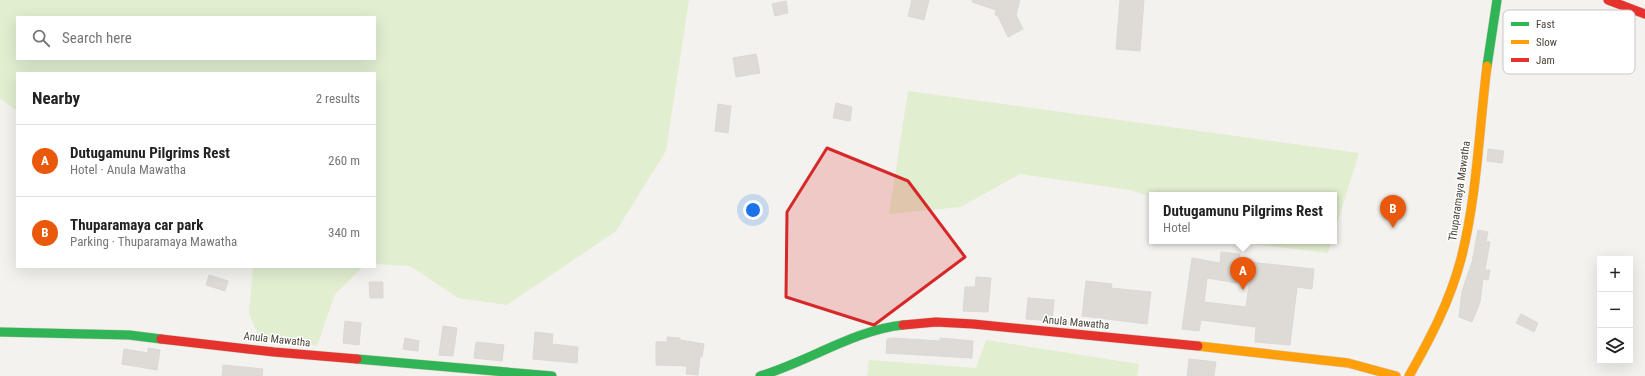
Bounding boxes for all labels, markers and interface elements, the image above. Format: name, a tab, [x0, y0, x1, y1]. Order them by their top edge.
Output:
legend	[1503, 10, 1635, 74]
search box	[16, 16, 376, 60]
text: Fast	[1536, 18, 1555, 31]
icon: search	[30, 27, 52, 49]
text: Search here	[62, 29, 132, 47]
text: Slow	[1536, 36, 1557, 49]
text: Jam	[1536, 54, 1555, 67]
text: Nearby	[32, 88, 80, 108]
text: 2 results	[316, 91, 360, 106]
street label: Thuparamaya Mawatha	[1446, 140, 1473, 242]
text: Dutugamunu Pilgrims Rest	[70, 144, 230, 162]
text: A	[41, 153, 49, 168]
text: 260 m	[328, 153, 360, 168]
text: Hotel · Anula Mawatha	[70, 162, 186, 177]
popup	[1149, 192, 1337, 244]
pin: B	[1380, 195, 1406, 228]
your location	[743, 200, 763, 220]
text: Dutugamunu Pilgrims Rest	[1163, 202, 1323, 220]
text: Thuparamaya car park	[70, 216, 203, 234]
text: Hotel	[1163, 220, 1191, 235]
text: B	[41, 225, 49, 240]
text: 340 m	[328, 225, 360, 240]
text: Parking · Thuparamaya Mawatha	[70, 234, 237, 249]
map controls	[1597, 256, 1633, 364]
button: +	[1597, 256, 1633, 292]
pin: A	[1230, 257, 1256, 290]
button: −	[1597, 292, 1633, 328]
street label: Anula Mawatha	[1042, 313, 1110, 332]
button: layers	[1597, 328, 1633, 364]
street label: Anula Mawatha	[243, 330, 311, 349]

